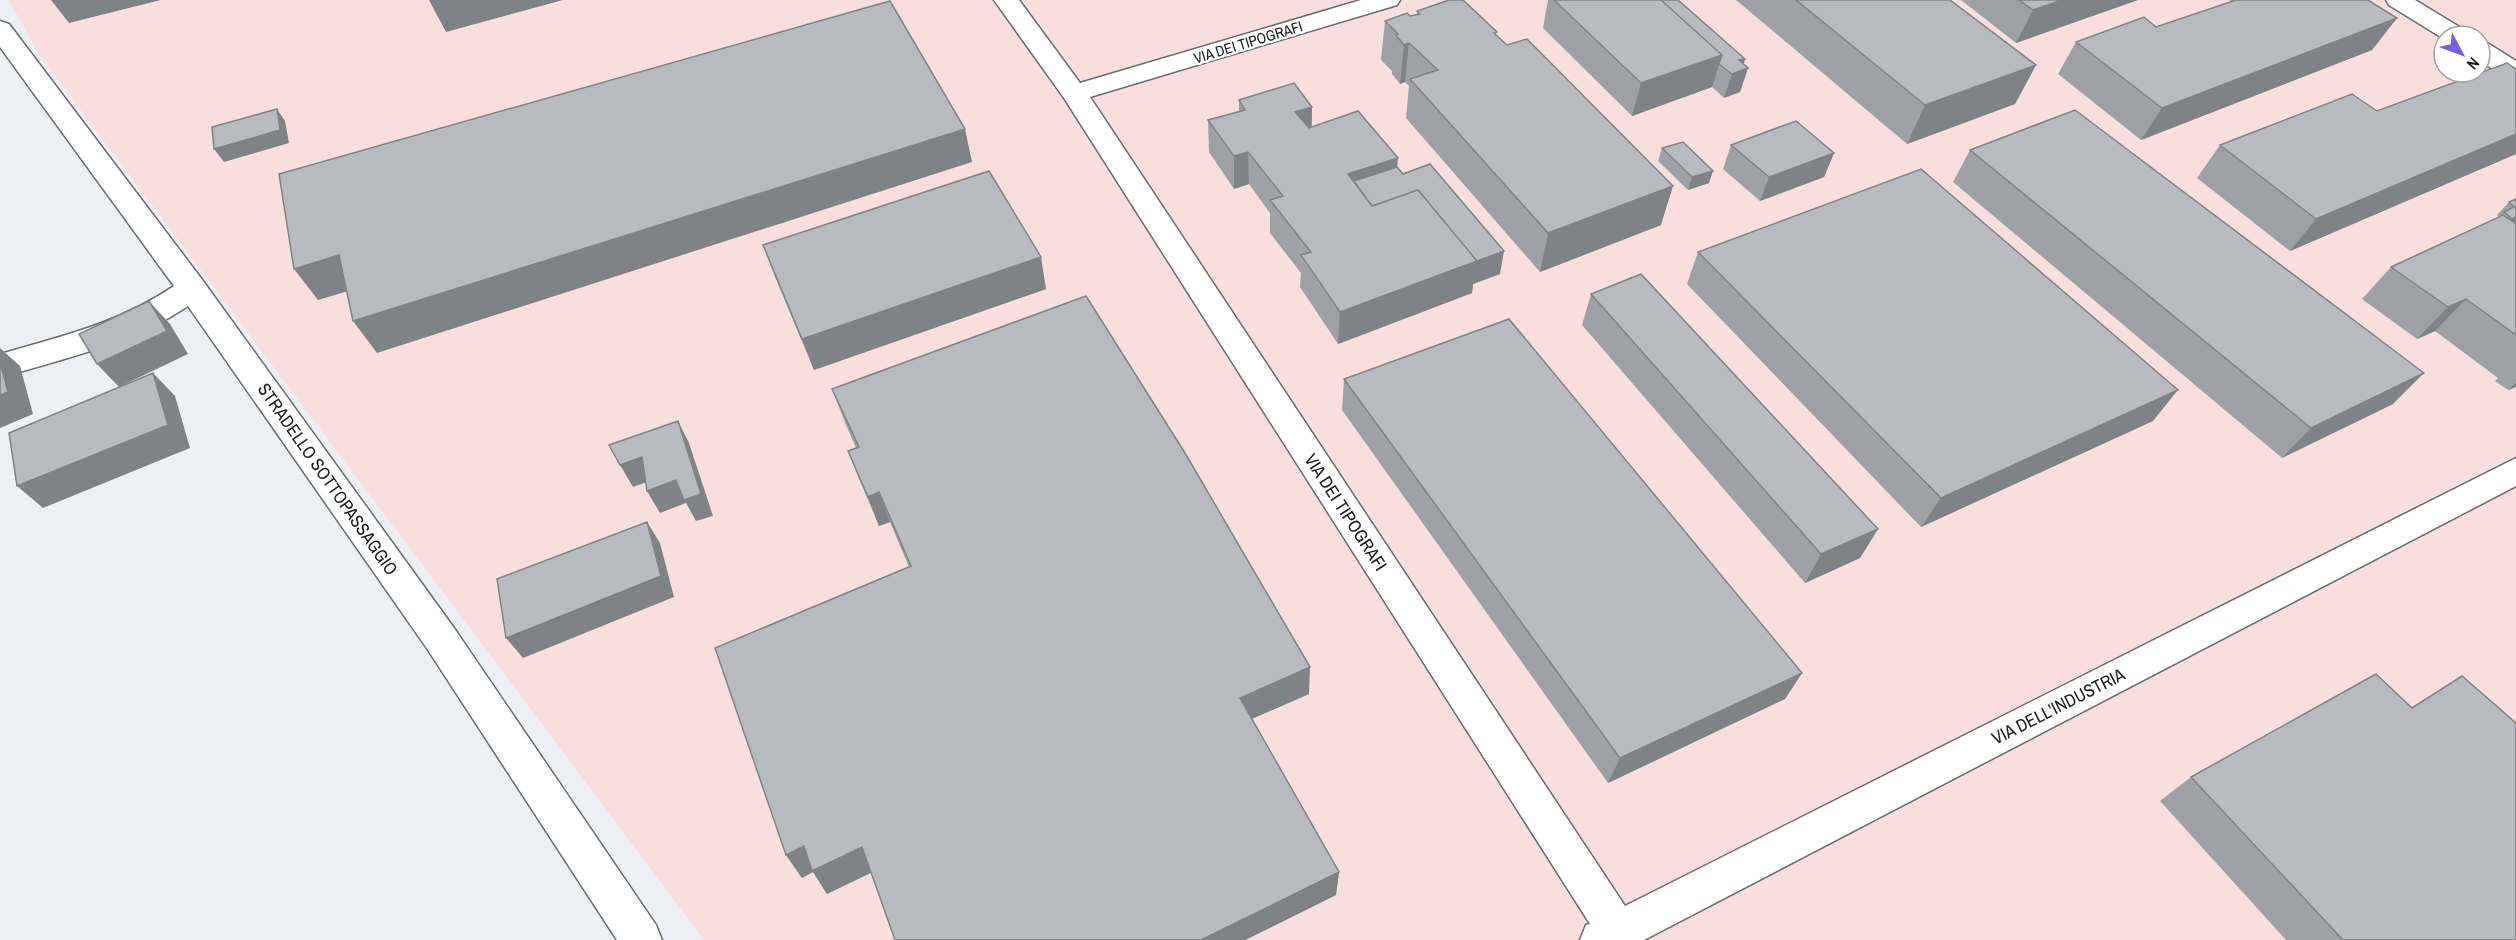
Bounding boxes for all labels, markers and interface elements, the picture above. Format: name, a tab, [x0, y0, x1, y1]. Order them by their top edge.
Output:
street label: VIA DEI TIPOGRAFI	[1191, 15, 1305, 69]
north arrow	[2432, 24, 2492, 84]
text: N	[2462, 53, 2485, 75]
street label: STRADELLO SOTTOPASSAGGIO	[252, 378, 404, 580]
street label: VIA DEI TIPOGRAFI	[1299, 449, 1393, 575]
street label: VIA DELL'INDUSTRIA	[1987, 662, 2129, 750]

